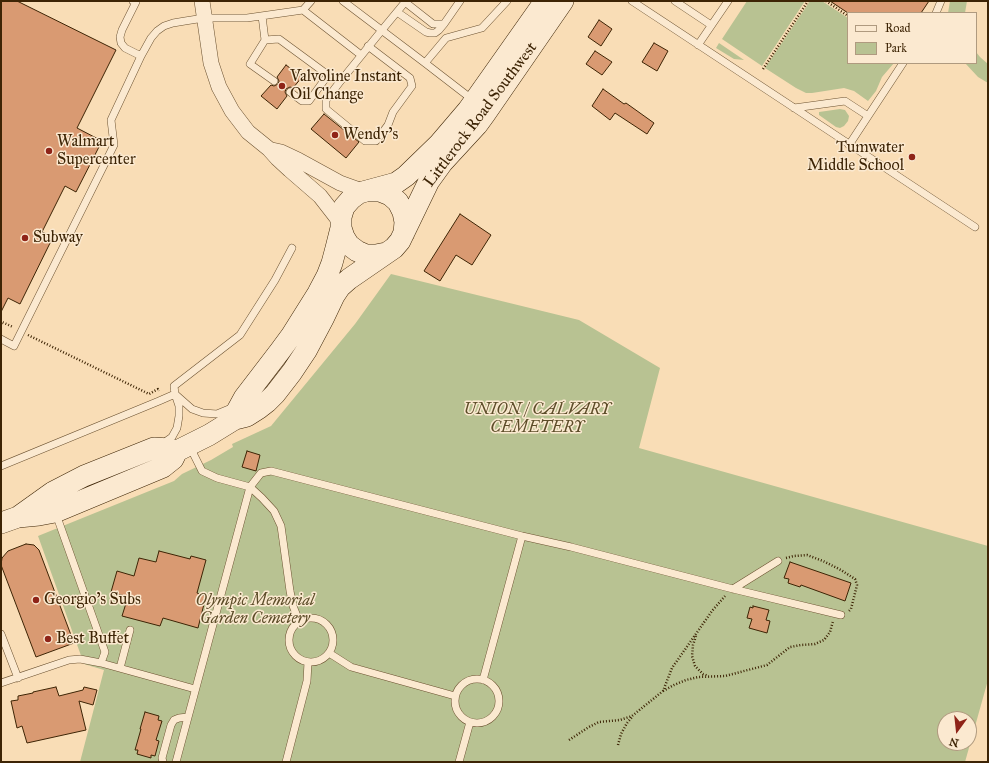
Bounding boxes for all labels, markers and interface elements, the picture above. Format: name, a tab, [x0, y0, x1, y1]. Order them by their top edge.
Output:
legend	[847, 12, 977, 64]
text: Road	[885, 21, 911, 35]
street label: Littlerock Road Southwest	[420, 39, 542, 191]
text: Park	[885, 41, 907, 55]
place label: Valvoline Instant Oil Change	[290, 67, 402, 105]
marker: Valvoline Instant Oil Change	[277, 81, 287, 91]
place label: Wendy's	[343, 125, 398, 145]
marker: Wendy's	[330, 130, 340, 140]
place label: Walmart Supercenter	[57, 132, 136, 170]
place label: Tumwater Middle School	[807, 138, 904, 176]
marker: Walmart Supercenter	[44, 146, 54, 156]
marker: Tumwater Middle School	[907, 152, 917, 162]
place label: Subway	[33, 228, 83, 248]
marker: Subway	[20, 233, 30, 243]
park label: UNION / CALVARY CEMETERY	[464, 400, 610, 438]
place label: Georgio's Subs	[44, 590, 141, 610]
park label: Olympic Memorial Garden Cemetery	[196, 591, 314, 629]
marker: Georgio's Subs	[31, 595, 41, 605]
place label: Best Buffet	[56, 629, 129, 649]
marker: Best Buffet	[43, 634, 53, 644]
north arrow	[937, 711, 977, 751]
text: N	[948, 735, 960, 750]

